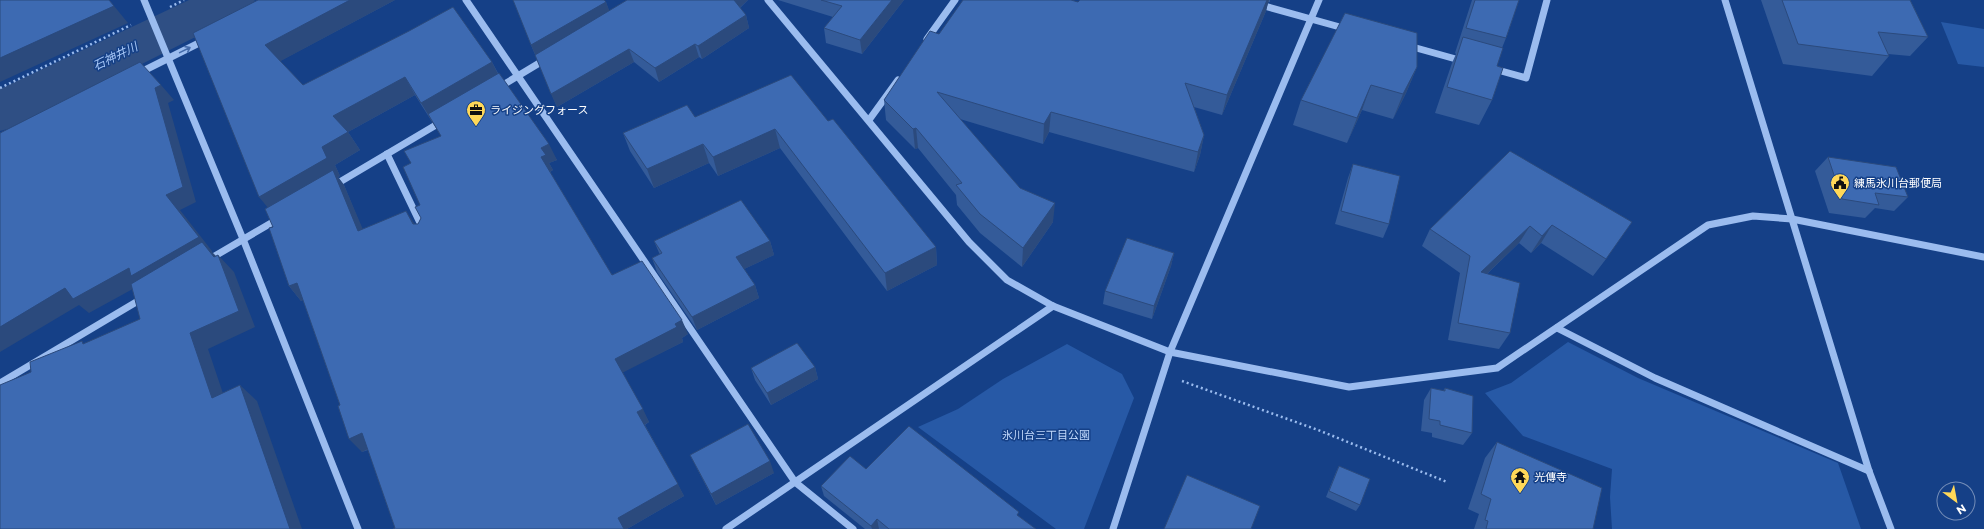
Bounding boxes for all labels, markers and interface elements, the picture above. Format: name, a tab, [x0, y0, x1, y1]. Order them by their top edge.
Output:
water label: 石神井川	[90, 38, 142, 73]
one-way arrow	[178, 46, 190, 53]
office icon: ライジングフォース	[465, 99, 487, 127]
place label: ライジングフォース	[490, 103, 588, 117]
public building icon: 練馬氷川台郵便局	[1829, 172, 1851, 200]
place label: 練馬氷川台郵便局	[1854, 176, 1942, 190]
park label: 氷川台三丁目公園	[1002, 428, 1090, 442]
temple icon: 光傳寺	[1509, 466, 1531, 494]
place label: 光傳寺	[1534, 470, 1567, 484]
north arrow	[1936, 481, 1976, 521]
text: N	[1954, 501, 1969, 518]

